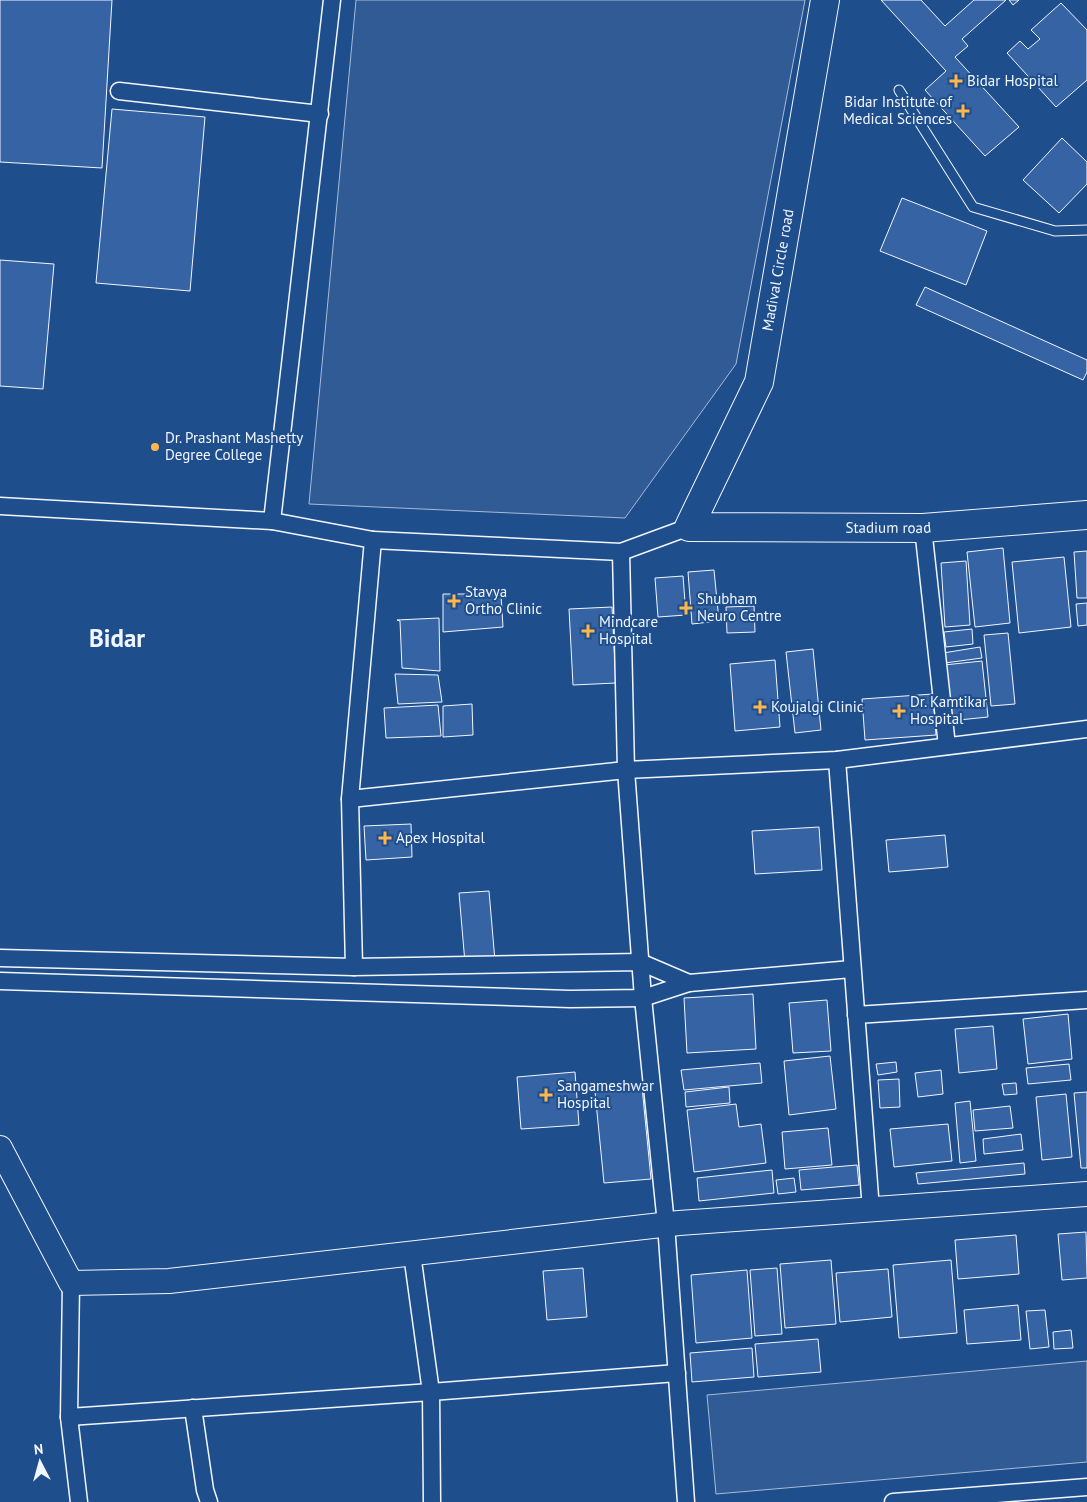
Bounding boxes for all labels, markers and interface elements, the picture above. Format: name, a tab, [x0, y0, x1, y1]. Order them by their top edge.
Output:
place label: Bidar Hospital	[967, 71, 1058, 90]
marker: Bidar Hospital	[949, 74, 963, 88]
place label: Bidar Institute of Medical Sciences	[843, 92, 953, 128]
marker: Bidar Institute of Medical Sciences	[956, 104, 970, 118]
street label: Madival Circle road	[757, 207, 798, 332]
place label: Dr. Prashant Mashetty Degree College	[165, 428, 303, 464]
marker: Dr. Prashant Mashetty Degree College	[149, 441, 161, 453]
street label: Stadium road	[845, 517, 932, 537]
place label: Stavya Ortho Clinic	[465, 582, 542, 618]
place label: Shubham Neuro Centre	[697, 589, 782, 625]
marker: Stavya Ortho Clinic	[447, 594, 461, 608]
marker: Shubham Neuro Centre	[679, 601, 693, 615]
place label: Mindcare Hospital	[599, 612, 658, 648]
district label: Bidar	[89, 622, 145, 654]
marker: Mindcare Hospital	[581, 624, 595, 638]
place label: Dr. Kamtikar Hospital	[910, 692, 987, 728]
place label: Koujalgi Clinic	[771, 697, 864, 716]
marker: Koujalgi Clinic	[753, 700, 767, 714]
marker: Dr. Kamtikar Hospital	[892, 704, 906, 718]
place label: Apex Hospital	[396, 828, 486, 847]
marker: Apex Hospital	[378, 831, 392, 845]
place label: Sangameshwar Hospital	[557, 1076, 654, 1112]
marker: Sangameshwar Hospital	[539, 1088, 553, 1102]
north arrow	[15, 1437, 65, 1487]
text: N	[33, 1440, 44, 1459]

